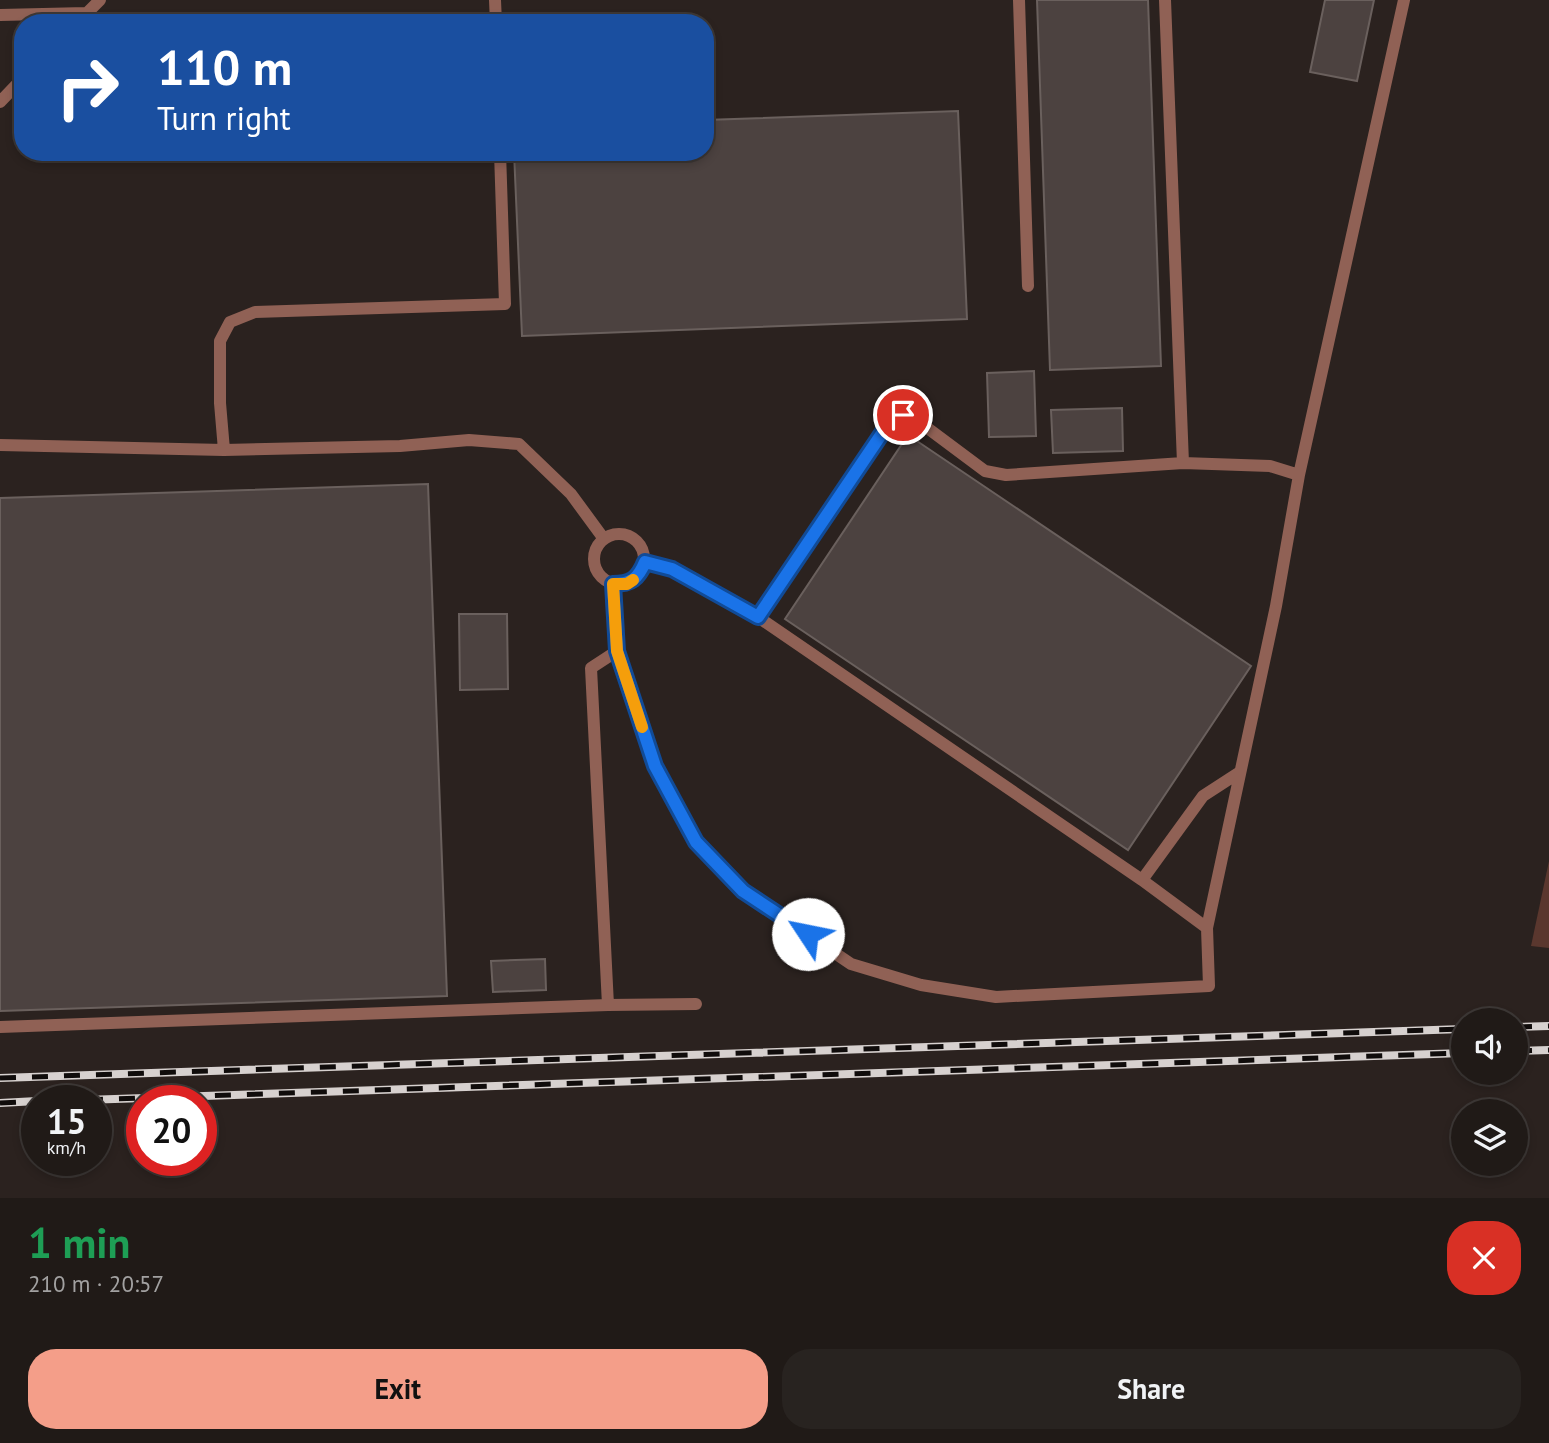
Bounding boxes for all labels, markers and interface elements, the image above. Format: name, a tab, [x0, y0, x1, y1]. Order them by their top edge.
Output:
text: 110 m	[157, 35, 292, 99]
icon: right	[42, 42, 133, 133]
text: Turn right	[157, 97, 291, 139]
pin	[873, 385, 933, 445]
icon: arrive	[884, 396, 922, 434]
position arrow	[771, 897, 845, 971]
map controls	[1451, 1008, 1528, 1176]
button: sound	[1451, 1008, 1528, 1085]
speed limit sign: 20	[126, 1085, 217, 1176]
text: 15	[47, 1098, 86, 1144]
button: layers	[1451, 1099, 1528, 1176]
text: km/h	[47, 1136, 86, 1159]
text: 1 min	[28, 1215, 130, 1270]
button: close	[1447, 1221, 1521, 1295]
text: 210 m · 20:57	[28, 1269, 164, 1298]
button: Exit	[28, 1349, 768, 1429]
button: Share	[782, 1349, 1521, 1429]

